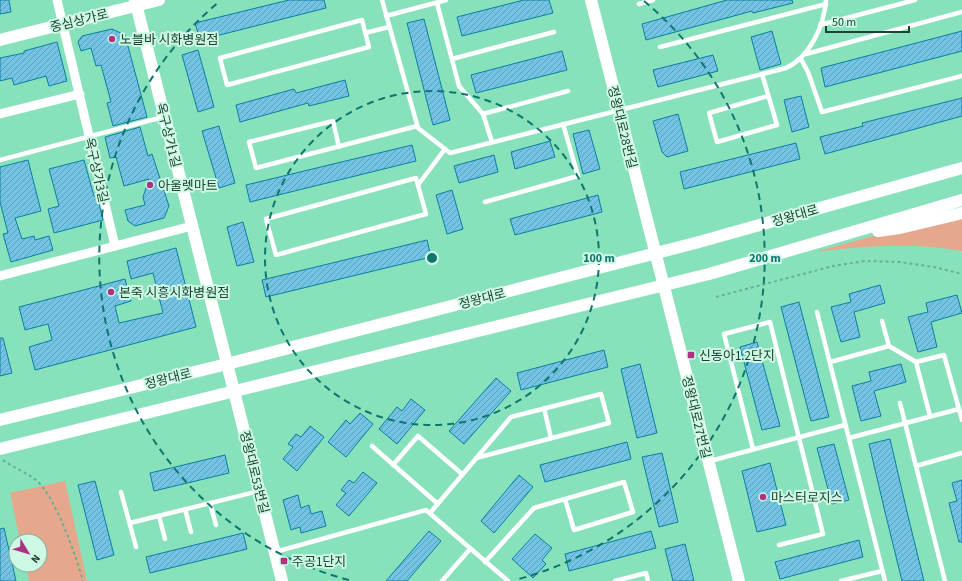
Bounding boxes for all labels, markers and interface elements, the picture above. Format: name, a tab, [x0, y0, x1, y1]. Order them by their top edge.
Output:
street label: 중심상가로	[48, 5, 110, 37]
scale bar	[826, 8, 909, 34]
text: 50 m	[832, 14, 856, 31]
place label: 노블바 시화병원점	[120, 31, 218, 49]
marker: 노블바 시화병원점	[107, 34, 117, 44]
street label: 정왕대로28번길	[603, 84, 641, 171]
street label: 옥구상가1길	[151, 101, 185, 170]
street label: 옥구상가3길	[80, 136, 112, 205]
place label: 아울렛마트	[158, 177, 218, 195]
marker: 아울렛마트	[145, 180, 155, 190]
street label: 정왕대로	[770, 201, 821, 231]
text: 100 m	[583, 250, 615, 267]
text: 200 m	[749, 250, 781, 267]
centre of rings	[425, 251, 439, 265]
place label: 본죽 시흥시화병원점	[119, 284, 229, 302]
street label: 정왕대로	[457, 284, 508, 313]
marker: 본죽 시흥시화병원점	[106, 287, 116, 297]
place label: 신동아1.2단지	[699, 347, 775, 365]
marker: 신동아1.2단지	[686, 350, 696, 360]
street label: 정왕대로	[143, 364, 194, 393]
street label: 정왕대로27번길	[677, 374, 715, 461]
street label: 정왕대로53번길	[235, 429, 273, 516]
place label: 마스터로지스	[771, 489, 843, 507]
marker: 마스터로지스	[758, 492, 768, 502]
north arrow	[8, 533, 48, 573]
text: N	[27, 551, 44, 566]
place label: 주공1단지	[292, 553, 346, 571]
marker: 주공1단지	[279, 556, 289, 566]

